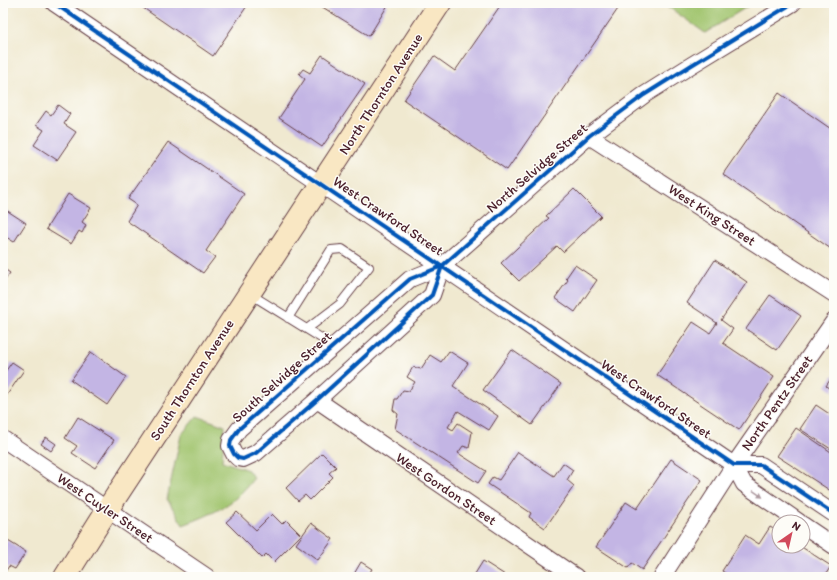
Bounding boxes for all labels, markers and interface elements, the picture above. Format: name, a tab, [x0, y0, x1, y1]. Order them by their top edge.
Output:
street label: North Thornton Avenue	[335, 30, 427, 158]
street label: North Selvidge Street	[483, 119, 591, 217]
street label: West Crawford Street	[329, 173, 447, 259]
street label: West King Street	[665, 180, 759, 250]
street label: South Thornton Avenue	[146, 316, 238, 444]
street label: South Selvidge Street	[229, 328, 335, 426]
street label: North Pentz Street	[738, 352, 816, 454]
street label: West Crawford Street	[597, 356, 715, 442]
street label: West Gordon Street	[392, 449, 500, 529]
street label: West Cuyler Street	[54, 470, 156, 546]
one-way arrow	[753, 490, 764, 498]
north arrow	[771, 514, 811, 554]
text: N	[790, 519, 803, 534]

